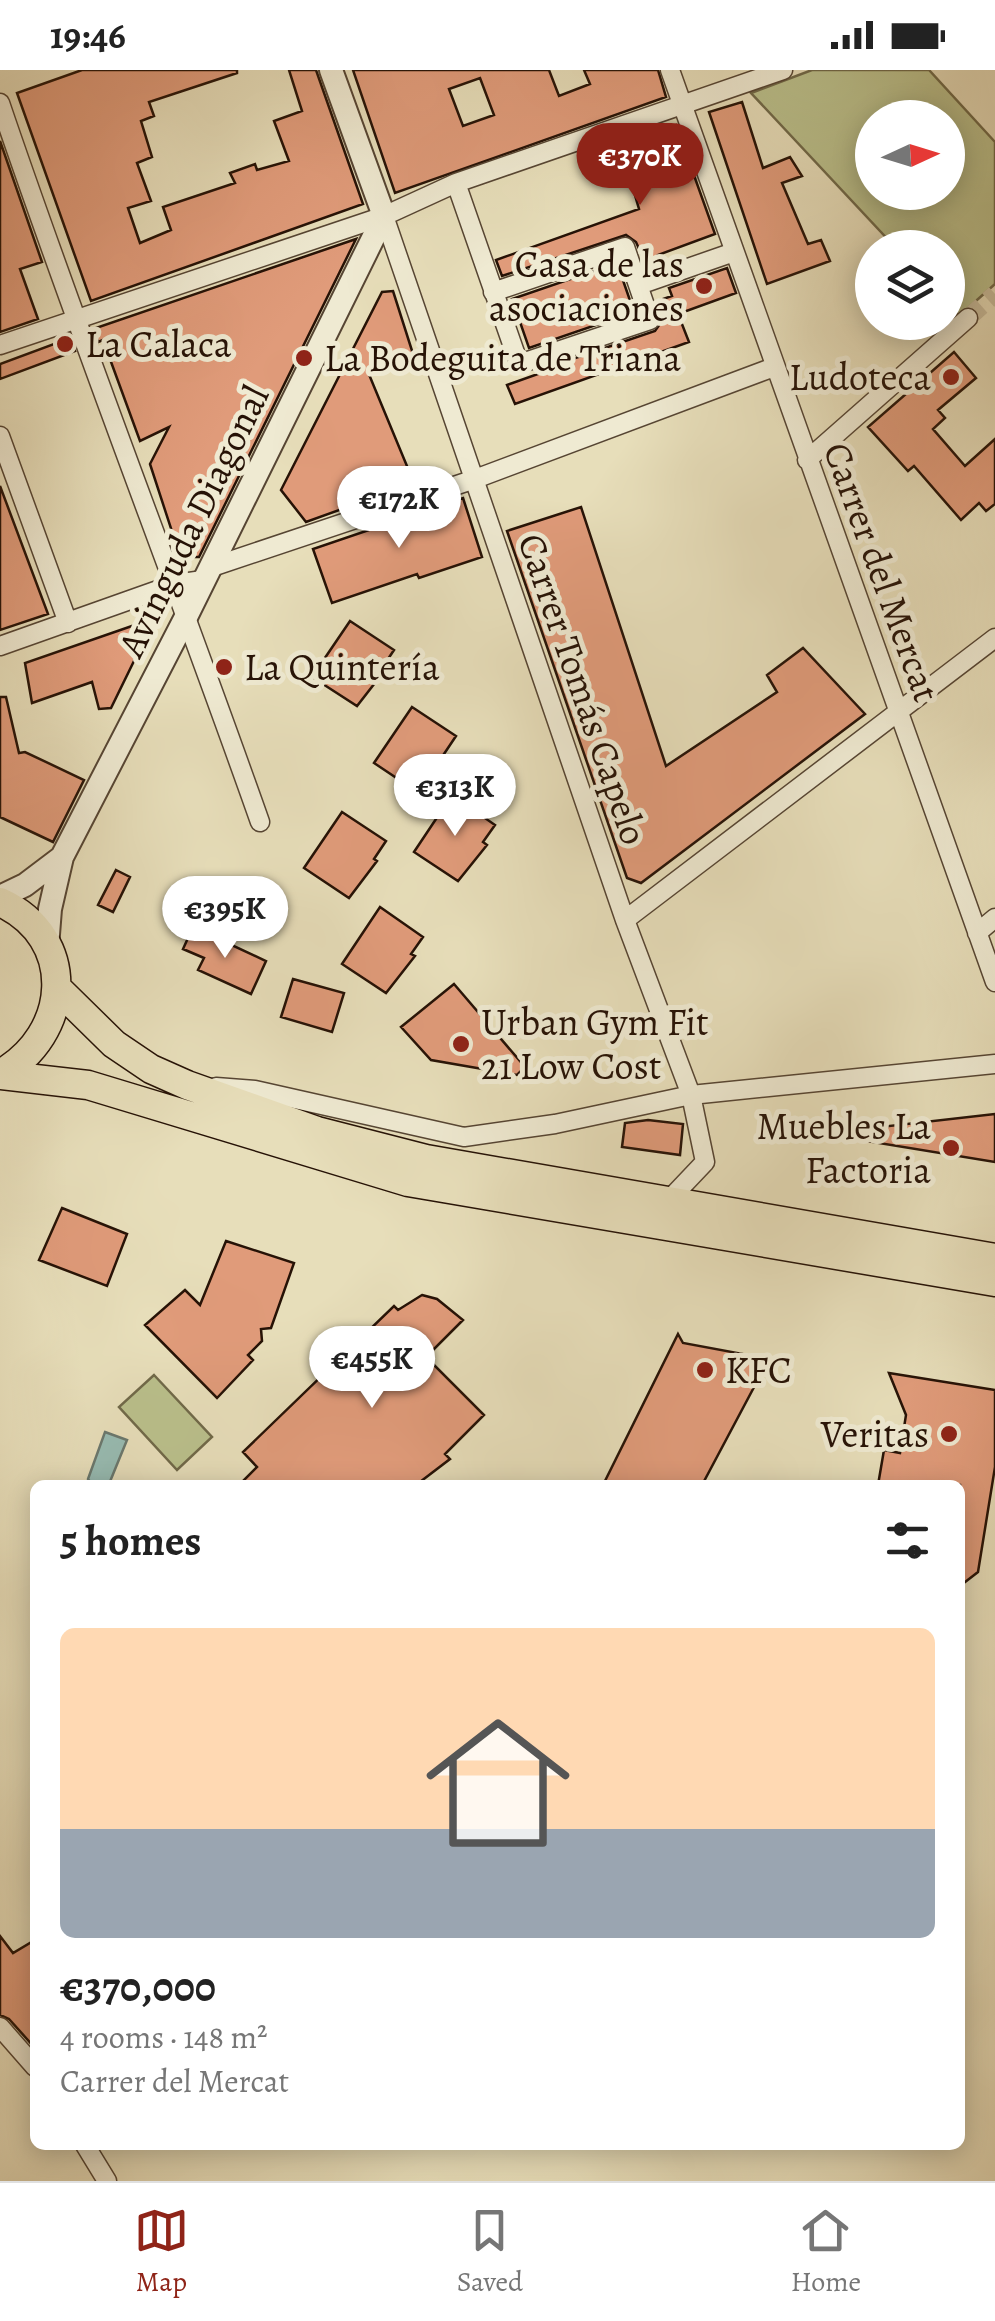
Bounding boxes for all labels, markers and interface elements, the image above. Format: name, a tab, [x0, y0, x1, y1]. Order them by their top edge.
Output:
text: 19:46	[50, 9, 126, 61]
north arrow	[855, 100, 965, 210]
map controls	[855, 100, 965, 340]
pin: €370K	[570, 123, 710, 208]
text: €370K	[599, 133, 681, 177]
button: layers	[855, 230, 965, 340]
place label: Casa de las asociaciones	[489, 238, 684, 334]
marker: Casa de las asociaciones	[693, 275, 715, 297]
place label: La Calaca	[85, 318, 232, 370]
place label: La Bodeguita de Triana	[324, 332, 681, 384]
marker: La Calaca	[54, 333, 76, 355]
marker: La Bodeguita de Triana	[293, 347, 315, 369]
place label: Ludoteca	[789, 351, 931, 403]
marker: Ludoteca	[940, 366, 962, 388]
street label: Avinguda Diagonal	[104, 377, 281, 666]
street label: Carrer del Mercat	[811, 435, 953, 709]
pin: €172K	[329, 466, 469, 551]
text: €172K	[359, 476, 439, 520]
street label: Carrer Tomás Capelo	[505, 527, 661, 851]
place label: La Quintería	[244, 641, 440, 693]
marker: La Quintería	[213, 656, 235, 678]
pin: €313K	[385, 754, 525, 839]
text: €313K	[416, 764, 494, 808]
pin: €395K	[155, 876, 295, 961]
text: €395K	[184, 886, 266, 930]
place label: Urban Gym Fit 21 Low Cost	[481, 996, 709, 1092]
marker: Urban Gym Fit 21 Low Cost	[450, 1033, 472, 1055]
place label: Muebles La Factoria	[757, 1100, 931, 1196]
marker: Muebles La Factoria	[940, 1137, 962, 1159]
pin: €455K	[302, 1326, 442, 1411]
text: €455K	[331, 1336, 413, 1380]
place label: KFC	[725, 1344, 792, 1396]
marker: KFC	[694, 1359, 716, 1381]
place label: Veritas	[820, 1408, 929, 1460]
marker: Veritas	[938, 1423, 960, 1445]
text: 5 homes	[60, 1512, 201, 1569]
icon: filters	[880, 1513, 935, 1568]
icon: home	[408, 1693, 588, 1873]
text: €370,000	[60, 1958, 216, 2015]
text: 4 rooms · 148 m²	[60, 2015, 268, 2059]
text: Carrer del Mercat	[60, 2059, 289, 2103]
tab: Map	[134, 2203, 189, 2301]
tab: Saved	[457, 2203, 523, 2301]
tab: Home	[791, 2203, 861, 2301]

